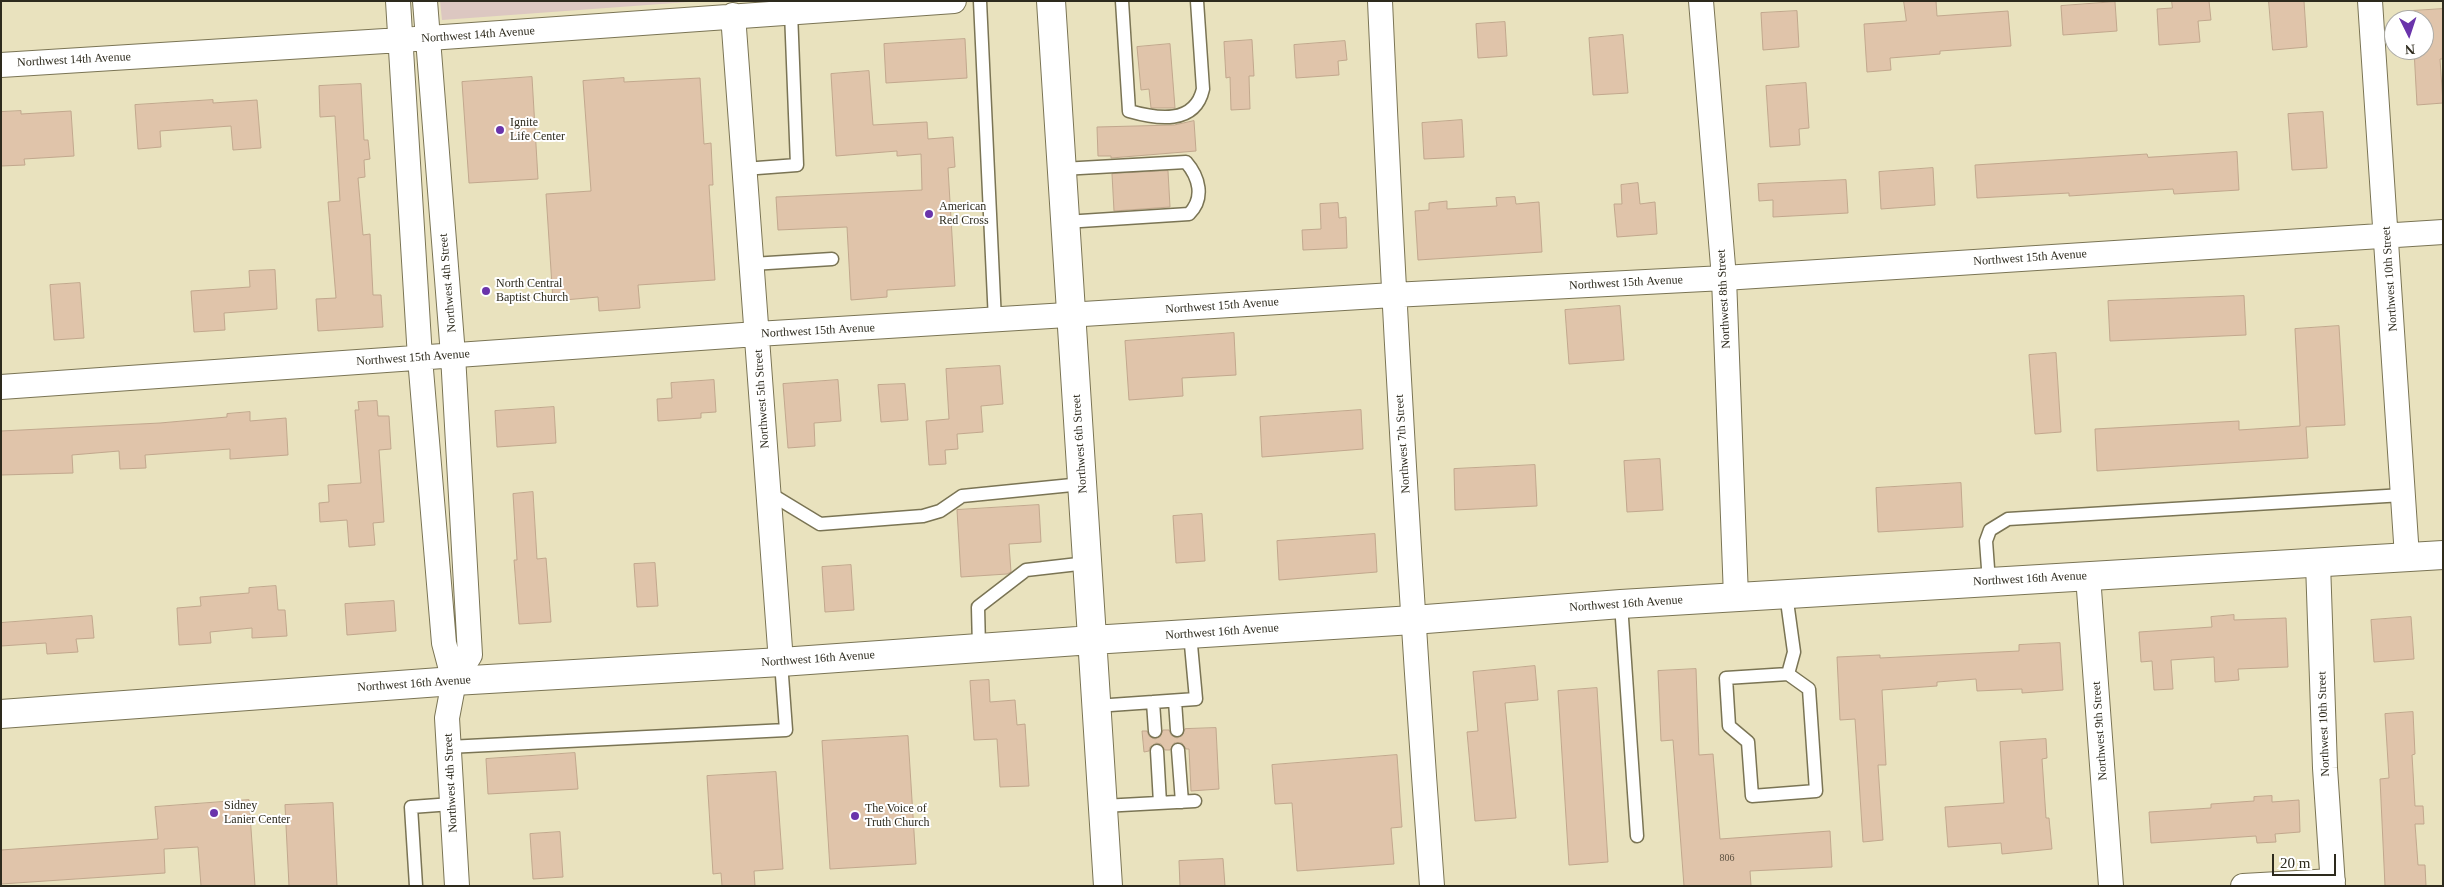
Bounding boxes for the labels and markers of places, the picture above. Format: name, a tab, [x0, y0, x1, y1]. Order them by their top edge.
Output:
place label: Ignite Life Center	[510, 116, 565, 144]
marker: Ignite Life Center	[494, 124, 506, 136]
place label: American Red Cross	[939, 200, 989, 228]
marker: American Red Cross	[923, 208, 935, 220]
place label: North Central Baptist Church	[496, 277, 568, 305]
marker: North Central Baptist Church	[480, 285, 492, 297]
place label: Sidney Lanier Center	[224, 799, 290, 827]
place label: The Voice of Truth Church	[865, 802, 930, 830]
marker: Sidney Lanier Center	[208, 807, 220, 819]
marker: The Voice of Truth Church	[849, 810, 861, 822]

